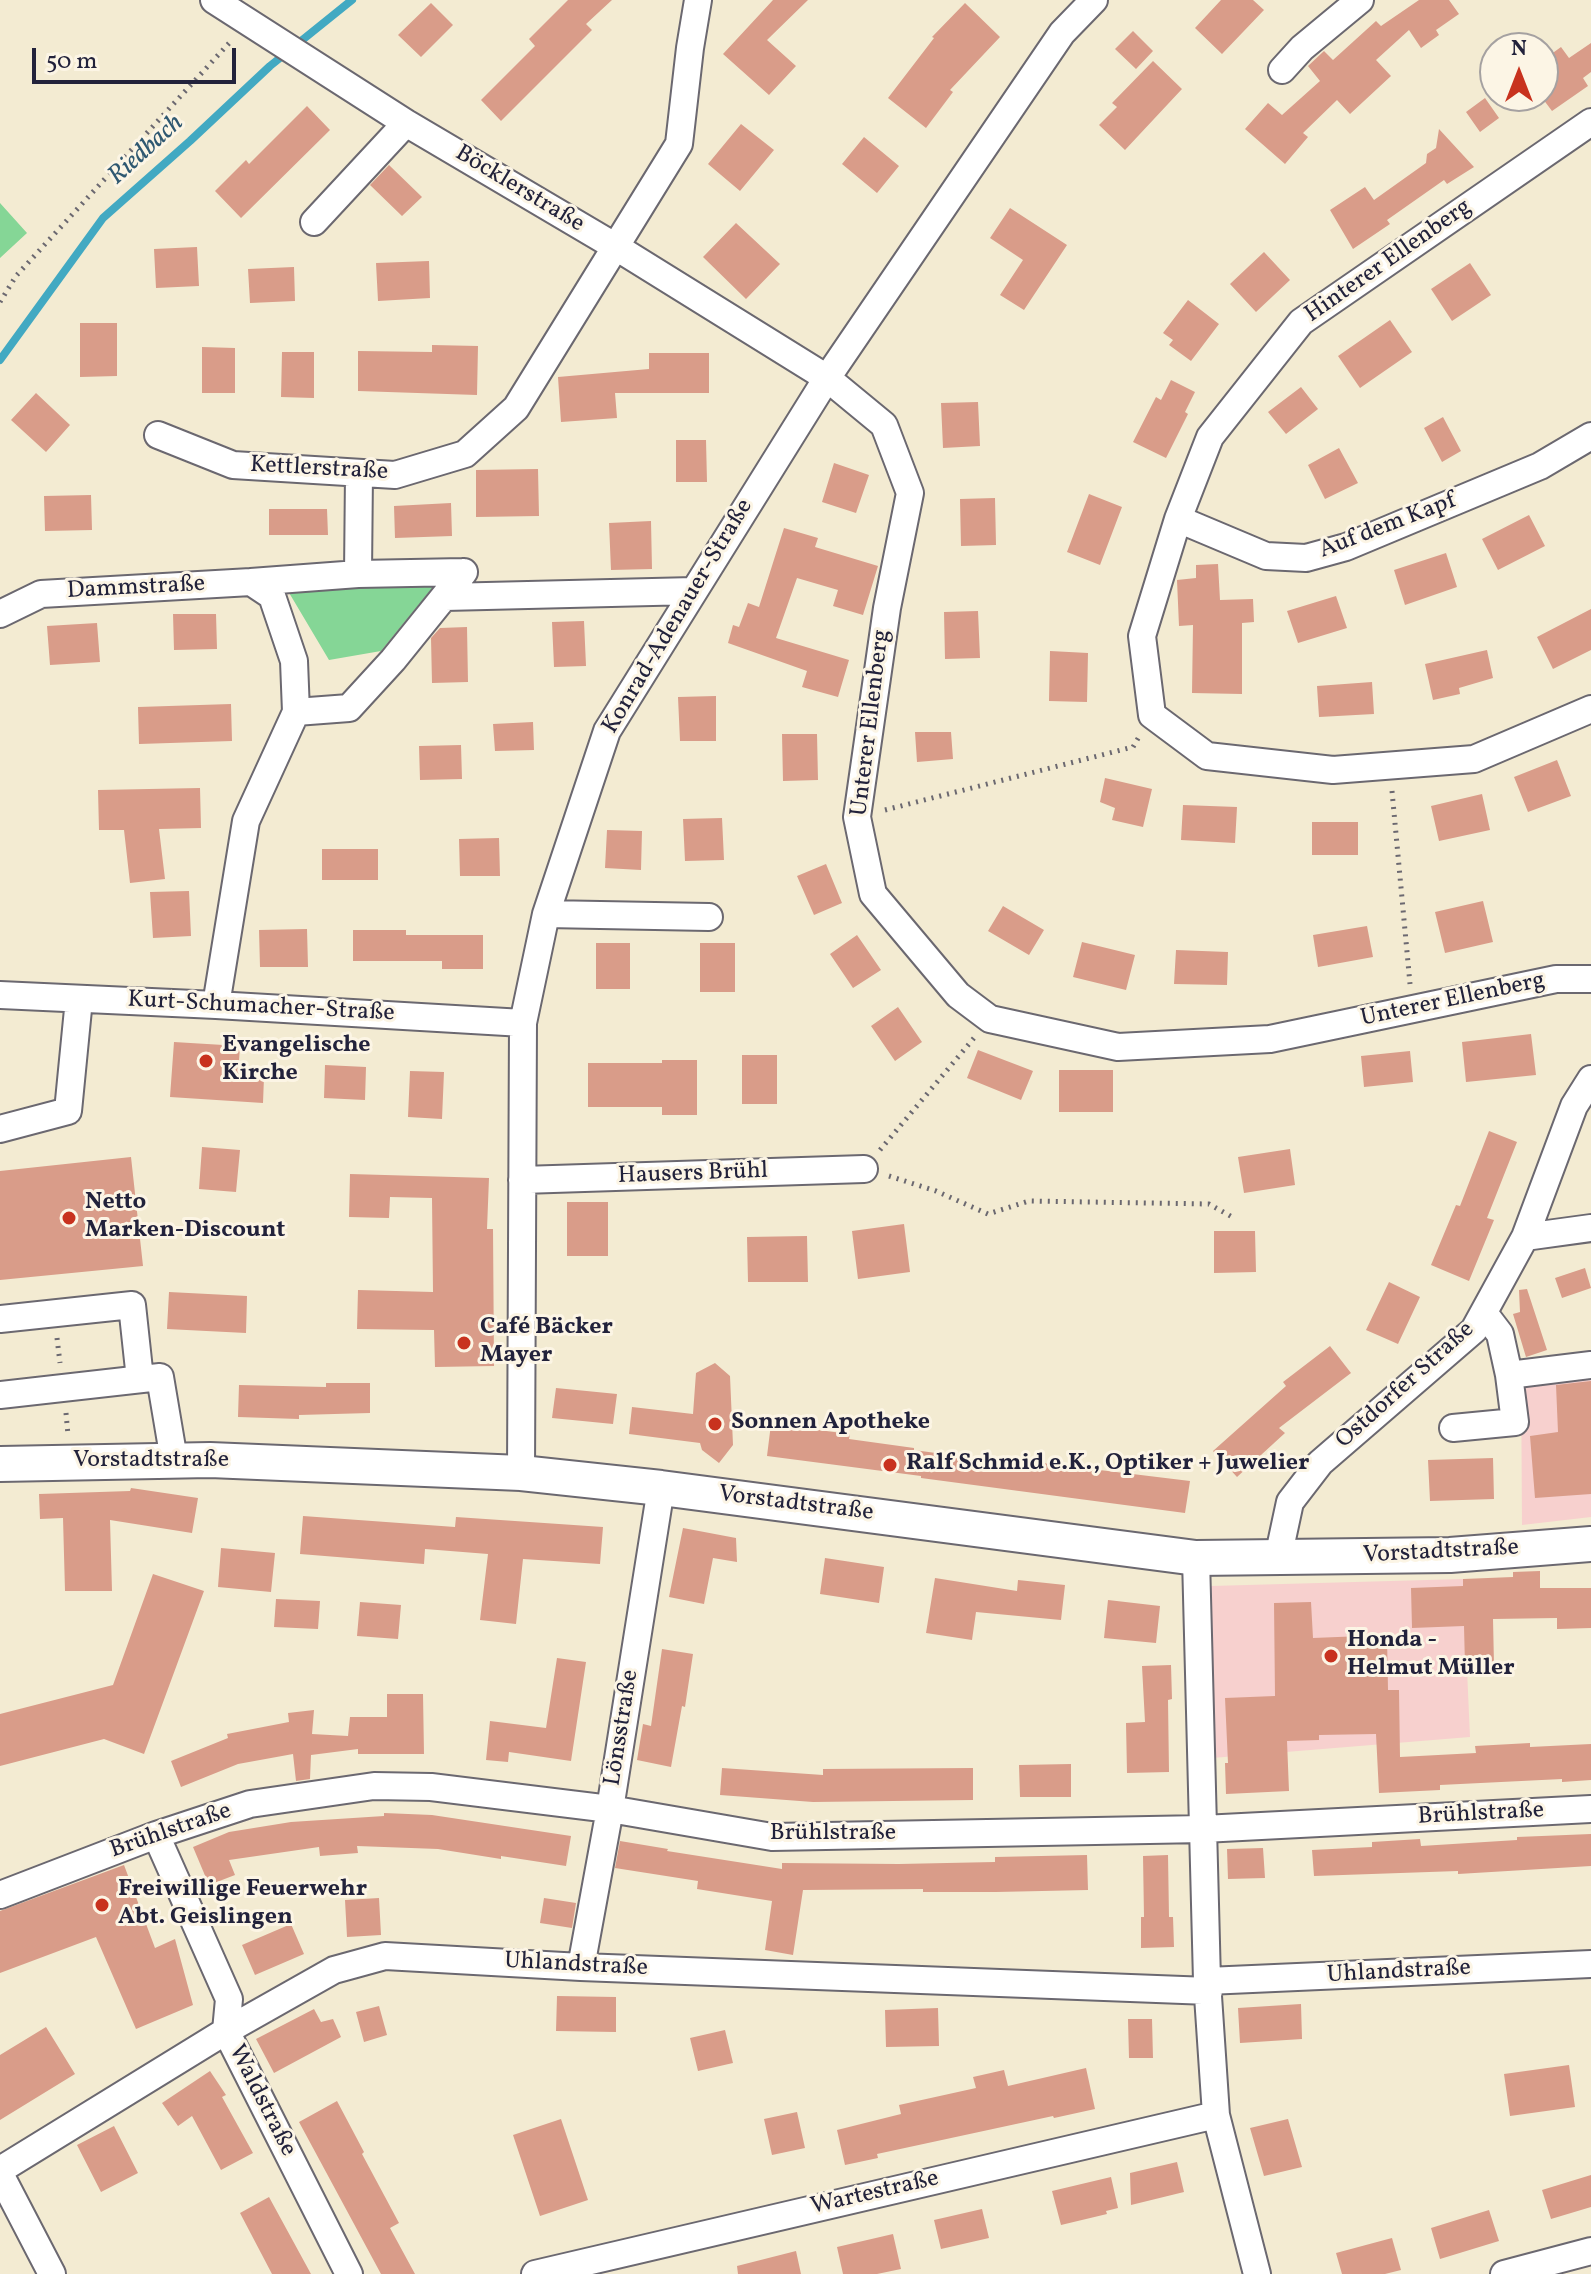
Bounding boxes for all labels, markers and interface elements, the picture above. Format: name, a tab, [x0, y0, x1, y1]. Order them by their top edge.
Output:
scale bar	[36, 32, 240, 82]
north arrow	[1479, 32, 1559, 112]
text: N	[1511, 34, 1527, 65]
text: 50 m	[46, 45, 98, 79]
water label: Riedbach	[103, 109, 191, 193]
street label: Böcklerstraße	[449, 140, 589, 240]
street label: Hinterer Ellenberg	[1300, 194, 1478, 330]
street label: Kettlerstraße	[249, 452, 389, 488]
street label: Auf dem Kapf	[1316, 488, 1460, 566]
street label: Konrad-Adenauer-Straße	[597, 494, 761, 740]
street label: Dammstraße	[66, 571, 206, 607]
street label: Unterer Ellenberg	[846, 628, 898, 818]
street label: Unterer Ellenberg	[1358, 967, 1548, 1035]
street label: Kurt-Schumacher-Straße	[127, 987, 395, 1029]
place label: Evangelische Kirche	[222, 1033, 371, 1089]
marker: Evangelische Kirche	[197, 1052, 215, 1070]
street label: Hausers Brühl	[617, 1158, 769, 1192]
place label: Netto Marken-Discount	[85, 1190, 285, 1246]
marker: Netto Marken-Discount	[60, 1209, 78, 1227]
place label: Café Bäcker Mayer	[480, 1315, 613, 1371]
street label: Ostdorfer Straße	[1331, 1316, 1481, 1456]
marker: Café Bäcker Mayer	[455, 1334, 473, 1352]
place label: Sonnen Apotheke	[731, 1410, 930, 1438]
marker: Sonnen Apotheke	[706, 1415, 724, 1433]
street label: Vorstadtstraße	[73, 1448, 229, 1476]
place label: Ralf Schmid e.K., Optiker + Juwelier	[906, 1451, 1309, 1479]
marker: Ralf Schmid e.K., Optiker + Juwelier	[881, 1456, 899, 1474]
street label: Vorstadtstraße	[717, 1481, 875, 1529]
street label: Vorstadtstraße	[1362, 1535, 1520, 1571]
place label: Honda - Helmut Müller	[1347, 1628, 1515, 1684]
marker: Honda - Helmut Müller	[1322, 1647, 1340, 1665]
street label: Lönsstraße	[600, 1668, 646, 1788]
street label: Brühlstraße	[1417, 1797, 1545, 1833]
street label: Brühlstraße	[107, 1798, 235, 1866]
street label: Brühlstraße	[770, 1821, 896, 1849]
place label: Freiwillige Feuerwehr Abt. Geislingen	[118, 1877, 367, 1933]
marker: Freiwillige Feuerwehr Abt. Geislingen	[93, 1896, 111, 1914]
street label: Uhlandstraße	[503, 1948, 649, 1984]
street label: Uhlandstraße	[1326, 1955, 1472, 1991]
street label: Waldstraße	[221, 2040, 301, 2162]
street label: Wartestraße	[808, 2165, 942, 2223]

